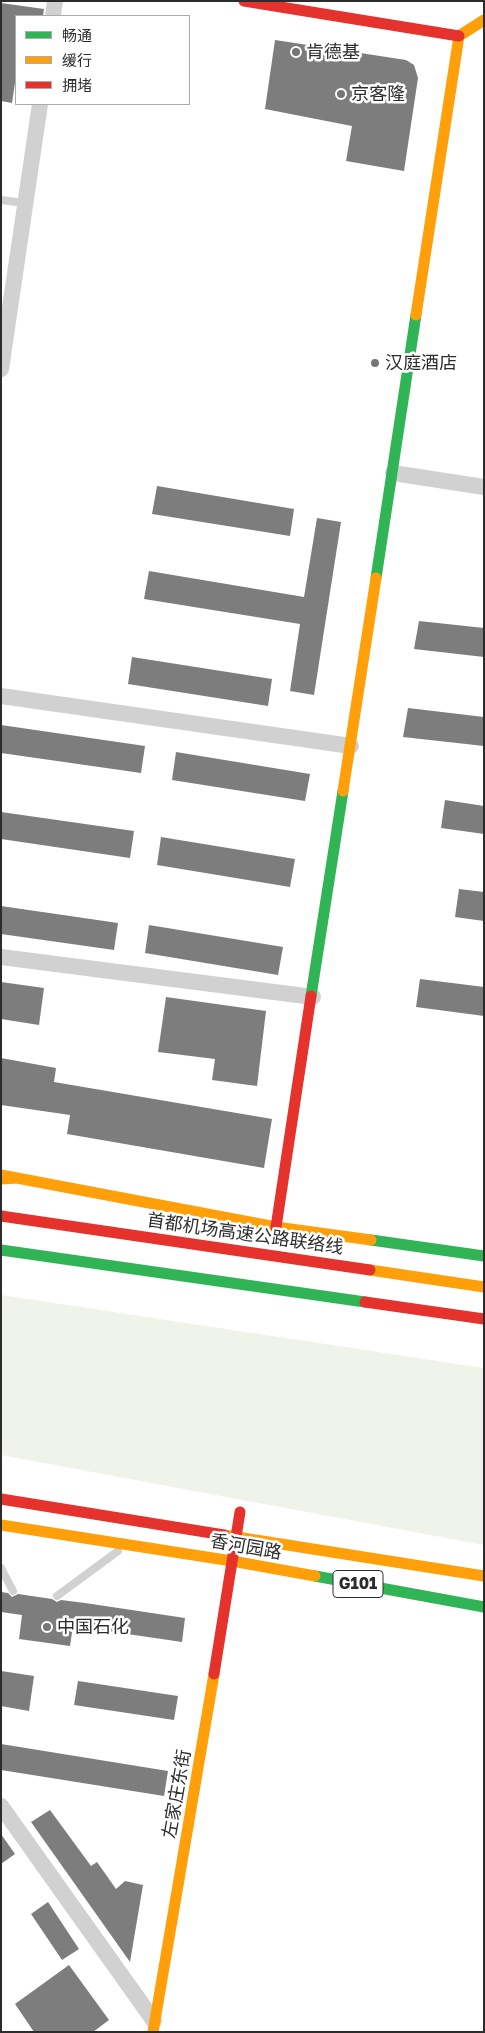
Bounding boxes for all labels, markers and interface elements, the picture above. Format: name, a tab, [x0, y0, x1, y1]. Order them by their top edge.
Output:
legend	[15, 15, 190, 105]
text: 畅通	[62, 26, 92, 44]
place label: 肯德基	[306, 41, 360, 63]
marker: 肯德基	[290, 46, 302, 58]
text: 缓行	[62, 51, 92, 69]
text: 拥堵	[62, 76, 92, 94]
place label: 京客隆	[351, 83, 405, 105]
marker: 京客隆	[335, 88, 347, 100]
place label: 汉庭酒店	[385, 352, 457, 374]
marker: 汉庭酒店	[369, 357, 381, 369]
street label: 首都机场高速公路联络线	[145, 1210, 345, 1258]
street label: 香河园路	[209, 1530, 283, 1564]
road number: G101	[333, 1570, 383, 1598]
place label: 中国石化	[57, 1616, 129, 1638]
marker: 中国石化	[41, 1621, 53, 1633]
street label: 左家庄东街	[159, 1748, 195, 1840]

